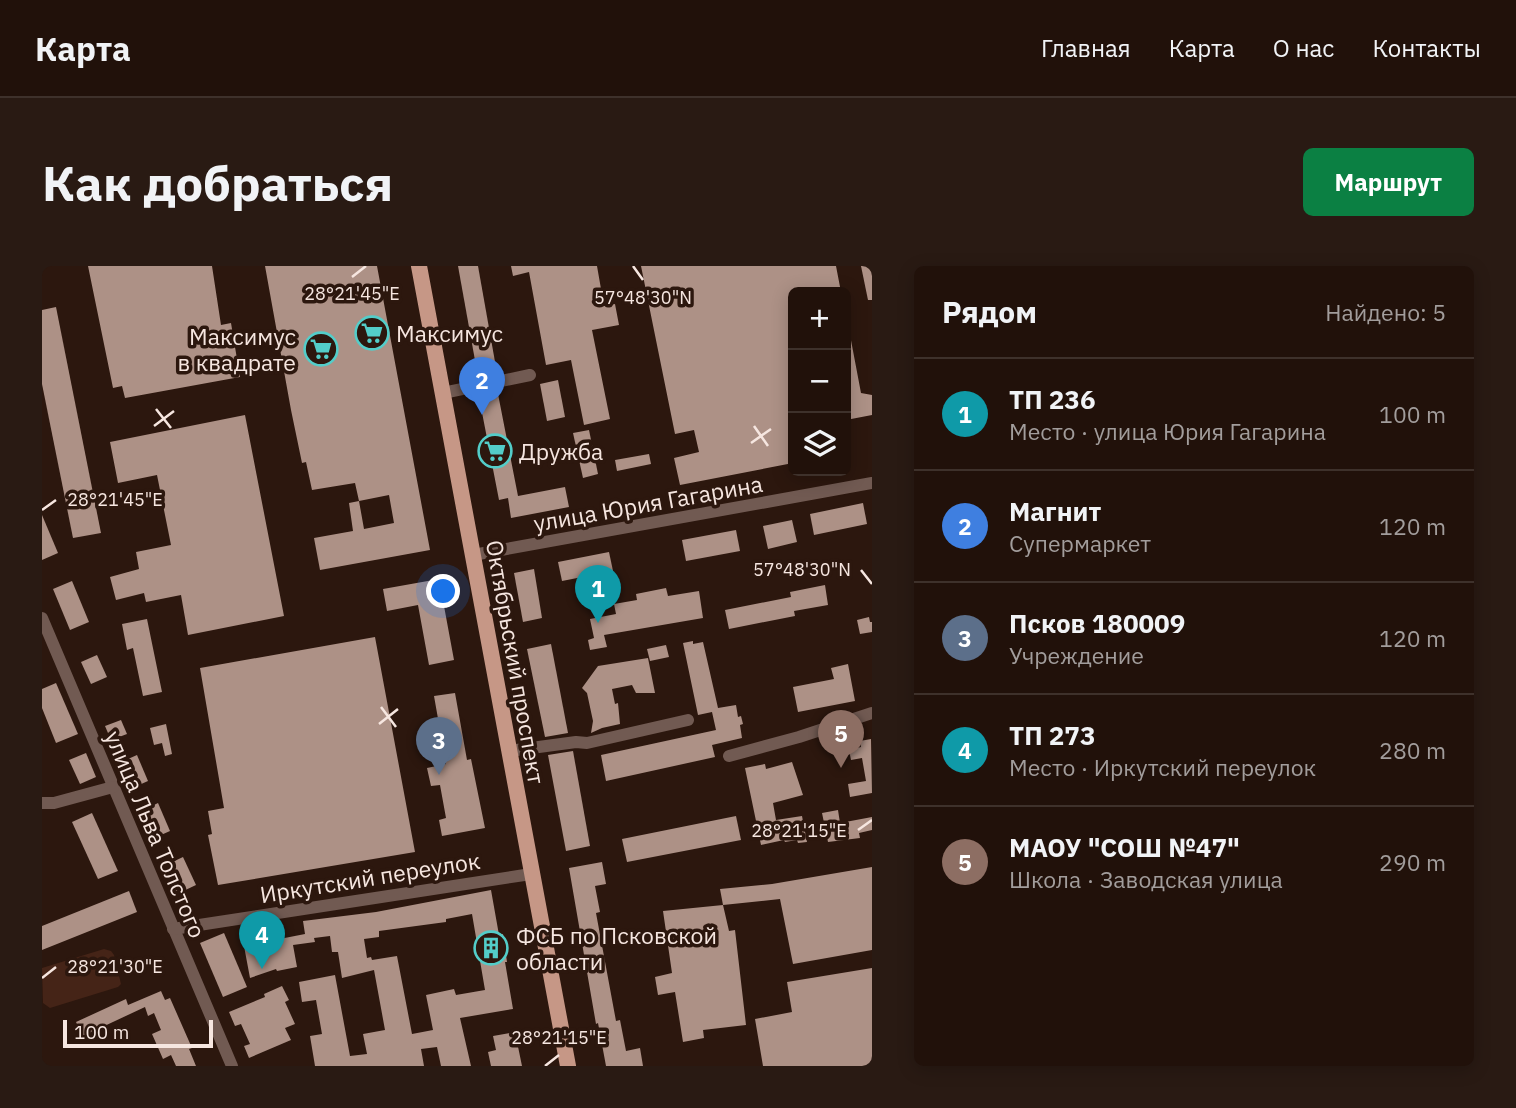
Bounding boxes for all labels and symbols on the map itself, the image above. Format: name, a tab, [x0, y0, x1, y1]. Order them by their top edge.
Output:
text: 28°21'45"E	[304, 282, 400, 305]
text: 57°48'30"N	[594, 286, 692, 309]
supermarket icon: Максимус	[353, 314, 391, 352]
place label: Максимус	[396, 318, 503, 348]
place label: Максимус в квадрате	[177, 321, 296, 377]
supermarket icon: Максимус в квадрате	[302, 330, 340, 368]
pin: 2	[459, 357, 505, 415]
supermarket icon: Дружба	[476, 432, 514, 470]
place label: Дружба	[519, 436, 603, 466]
street label: улица Юрия Гагарина	[531, 468, 765, 538]
text: 28°21'45"E	[67, 488, 163, 511]
street label: Октябрьский проспект	[480, 538, 552, 786]
text: 57°48'30"N	[753, 558, 851, 581]
pin: 1	[575, 565, 621, 623]
your location	[426, 574, 460, 608]
pin: 5	[818, 710, 864, 768]
pin: 3	[416, 717, 462, 775]
street label: улица Льва Толстого	[99, 726, 213, 942]
text: 28°21'15"E	[751, 819, 847, 842]
street label: Иркутский переулок	[258, 845, 482, 909]
pin: 4	[239, 911, 285, 969]
place label: ФСБ по Псковской области	[516, 920, 717, 976]
building icon: ФСБ по Псковской области	[472, 929, 510, 967]
text: 28°21'30"E	[67, 955, 163, 978]
scale bar	[63, 1017, 214, 1049]
text: 28°21'15"E	[511, 1026, 607, 1049]

